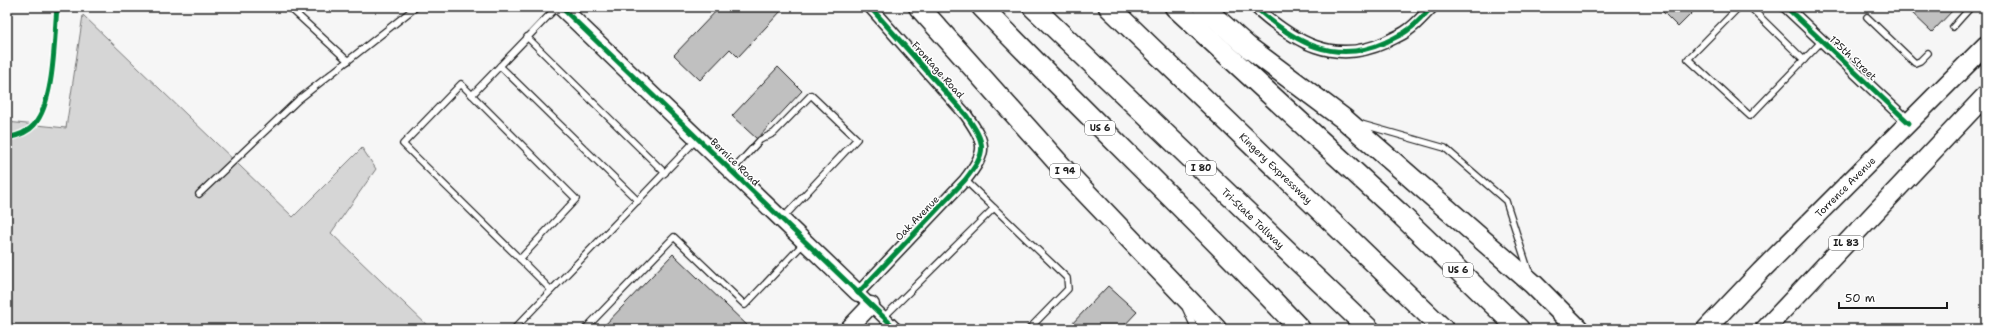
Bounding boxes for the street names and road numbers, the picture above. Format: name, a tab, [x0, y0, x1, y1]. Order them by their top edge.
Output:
street label: 175th Street	[1827, 33, 1879, 83]
street label: Frontage Road	[909, 39, 967, 102]
road number: US 6	[1085, 121, 1115, 135]
street label: Kingery Expressway	[1237, 130, 1316, 206]
street label: Bernice Road	[708, 135, 763, 189]
street label: Torrence Avenue	[1812, 153, 1878, 220]
road number: I 80	[1186, 161, 1216, 175]
road number: I 94	[1050, 164, 1080, 178]
street label: Tri-State Tollway	[1219, 185, 1288, 251]
street label: Oak Avenue	[892, 192, 942, 243]
road number: IL 83	[1829, 236, 1863, 250]
road number: US 6	[1443, 263, 1473, 277]

